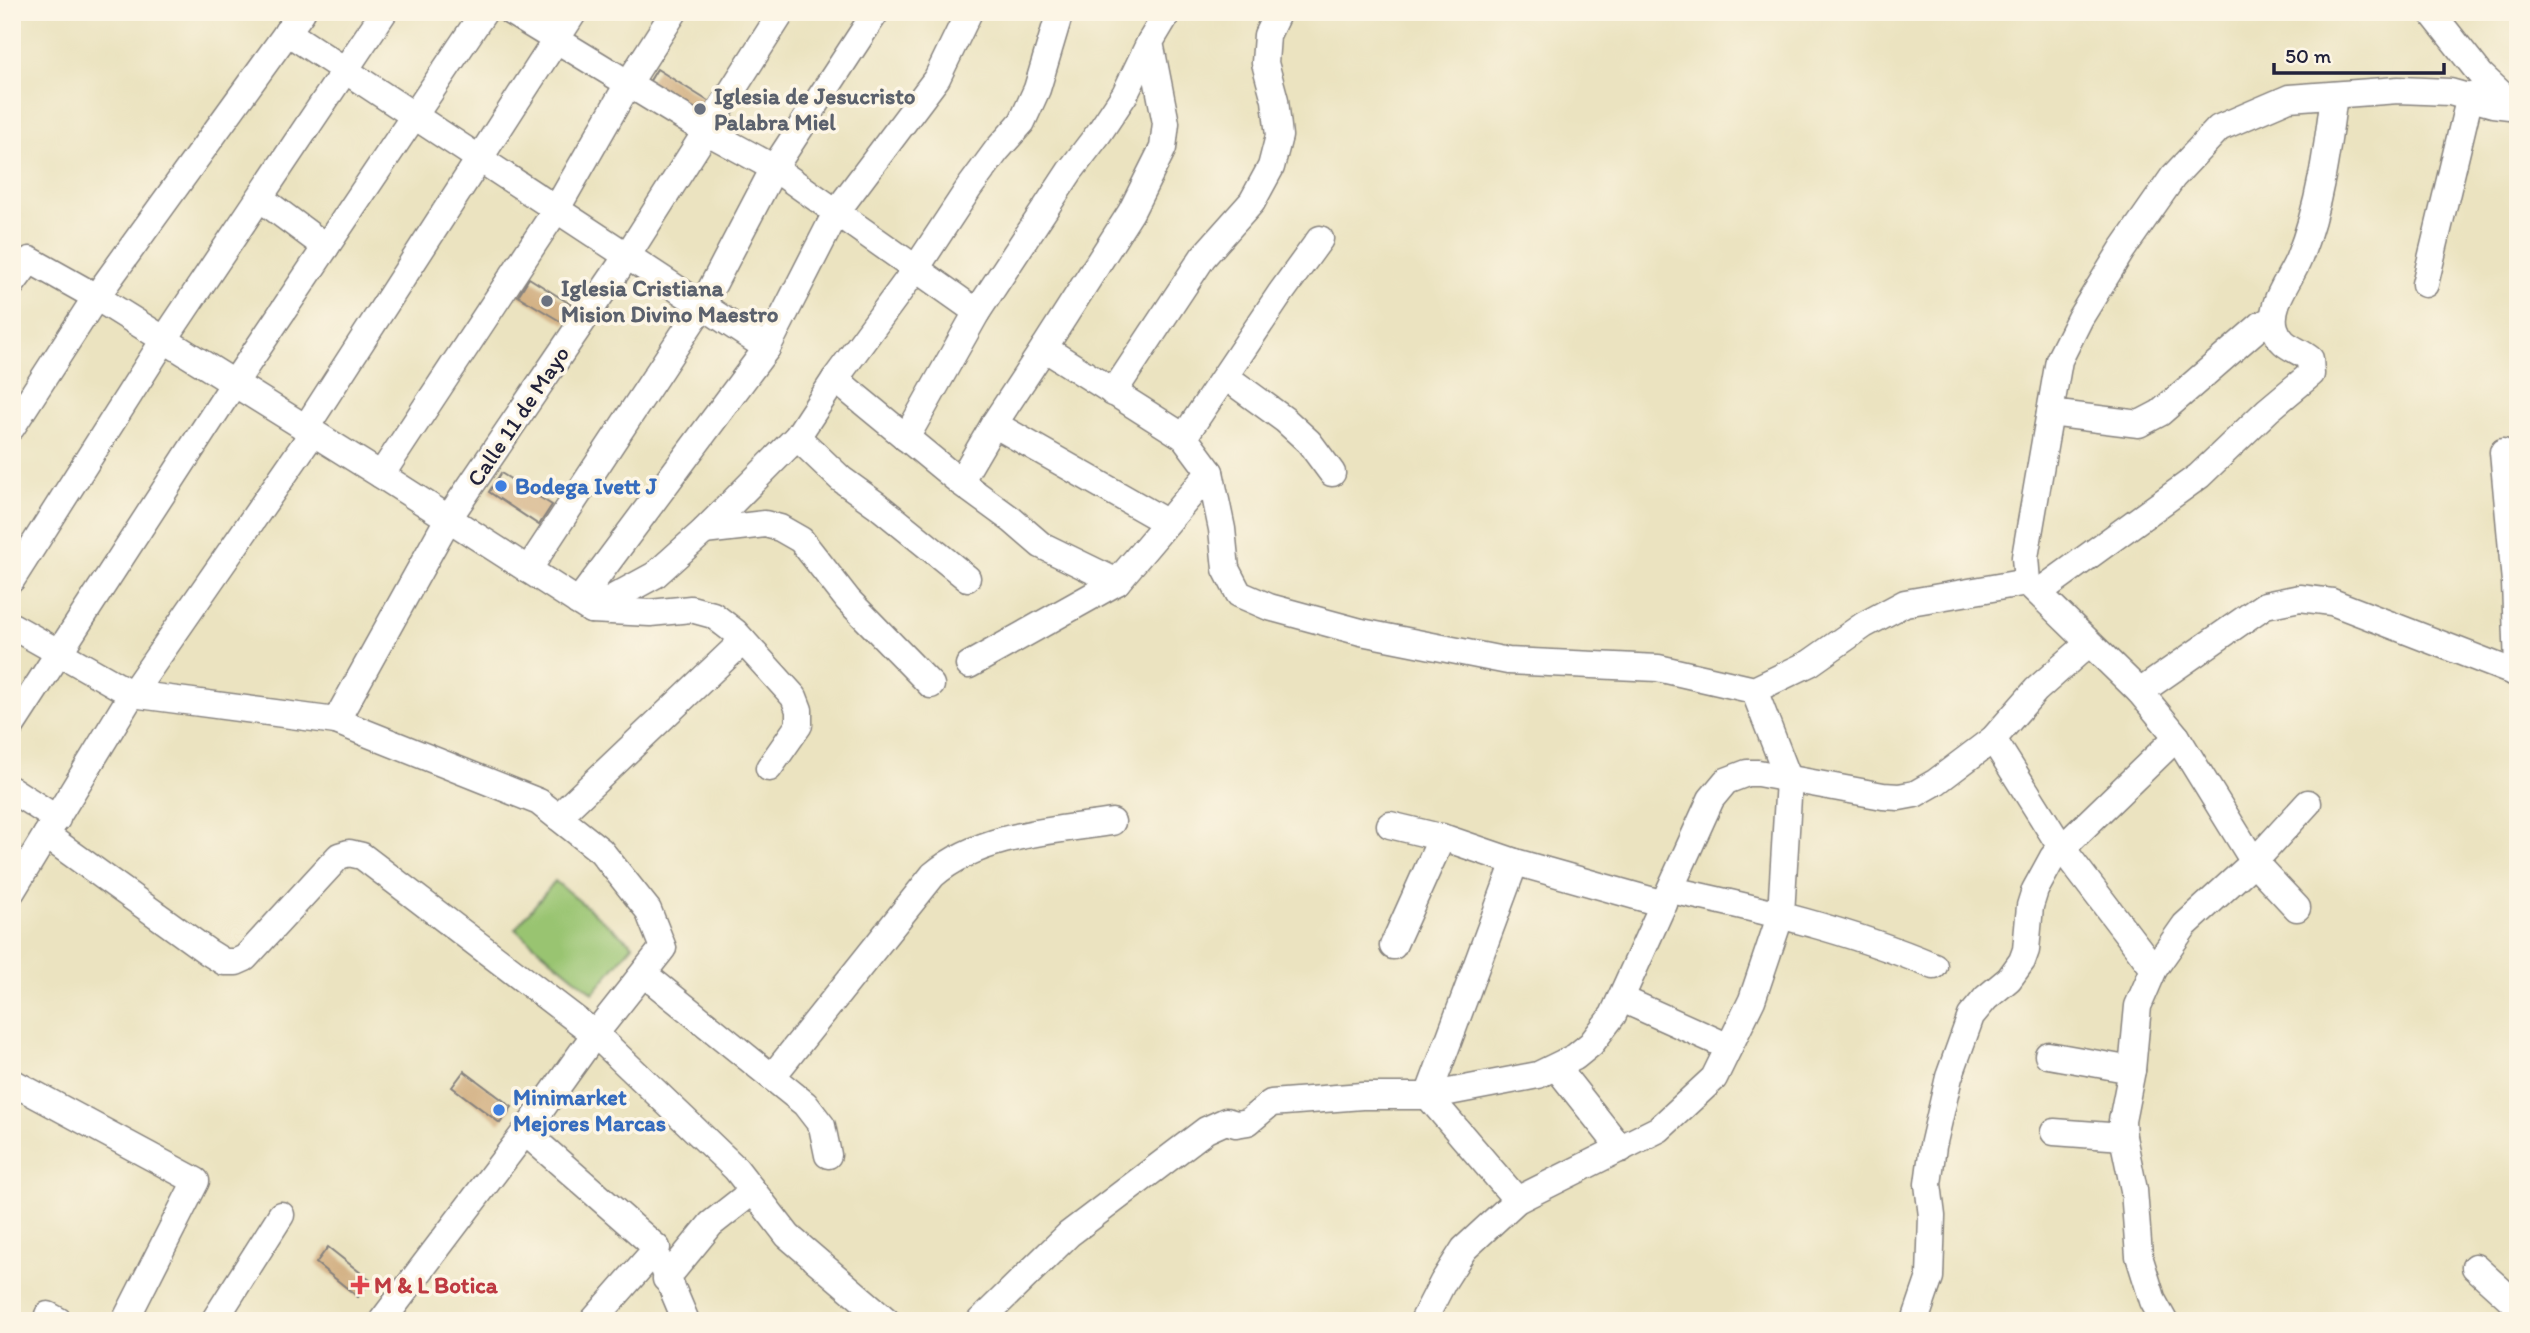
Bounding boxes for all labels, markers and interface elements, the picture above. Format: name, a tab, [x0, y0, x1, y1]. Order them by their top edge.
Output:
scale bar	[2274, 32, 2444, 76]
text: 50 m	[2285, 43, 2332, 68]
place label: Iglesia de Jesucristo Palabra Miel	[714, 82, 916, 136]
marker: Iglesia de Jesucristo Palabra Miel	[692, 101, 708, 117]
place label: Iglesia Cristiana Mision Divino Maestro	[561, 274, 779, 328]
marker: Iglesia Cristiana Mision Divino Maestro	[539, 293, 555, 309]
street label: Calle 11 de Mayo	[461, 340, 575, 492]
place label: Bodega Ivett J	[515, 472, 658, 500]
marker: Bodega Ivett J	[493, 478, 509, 494]
place label: Minimarket Mejores Marcas	[513, 1083, 666, 1137]
marker: Minimarket Mejores Marcas	[491, 1102, 507, 1118]
place label: M & L Botica	[374, 1271, 499, 1299]
marker: M & L Botica	[352, 1277, 368, 1293]

